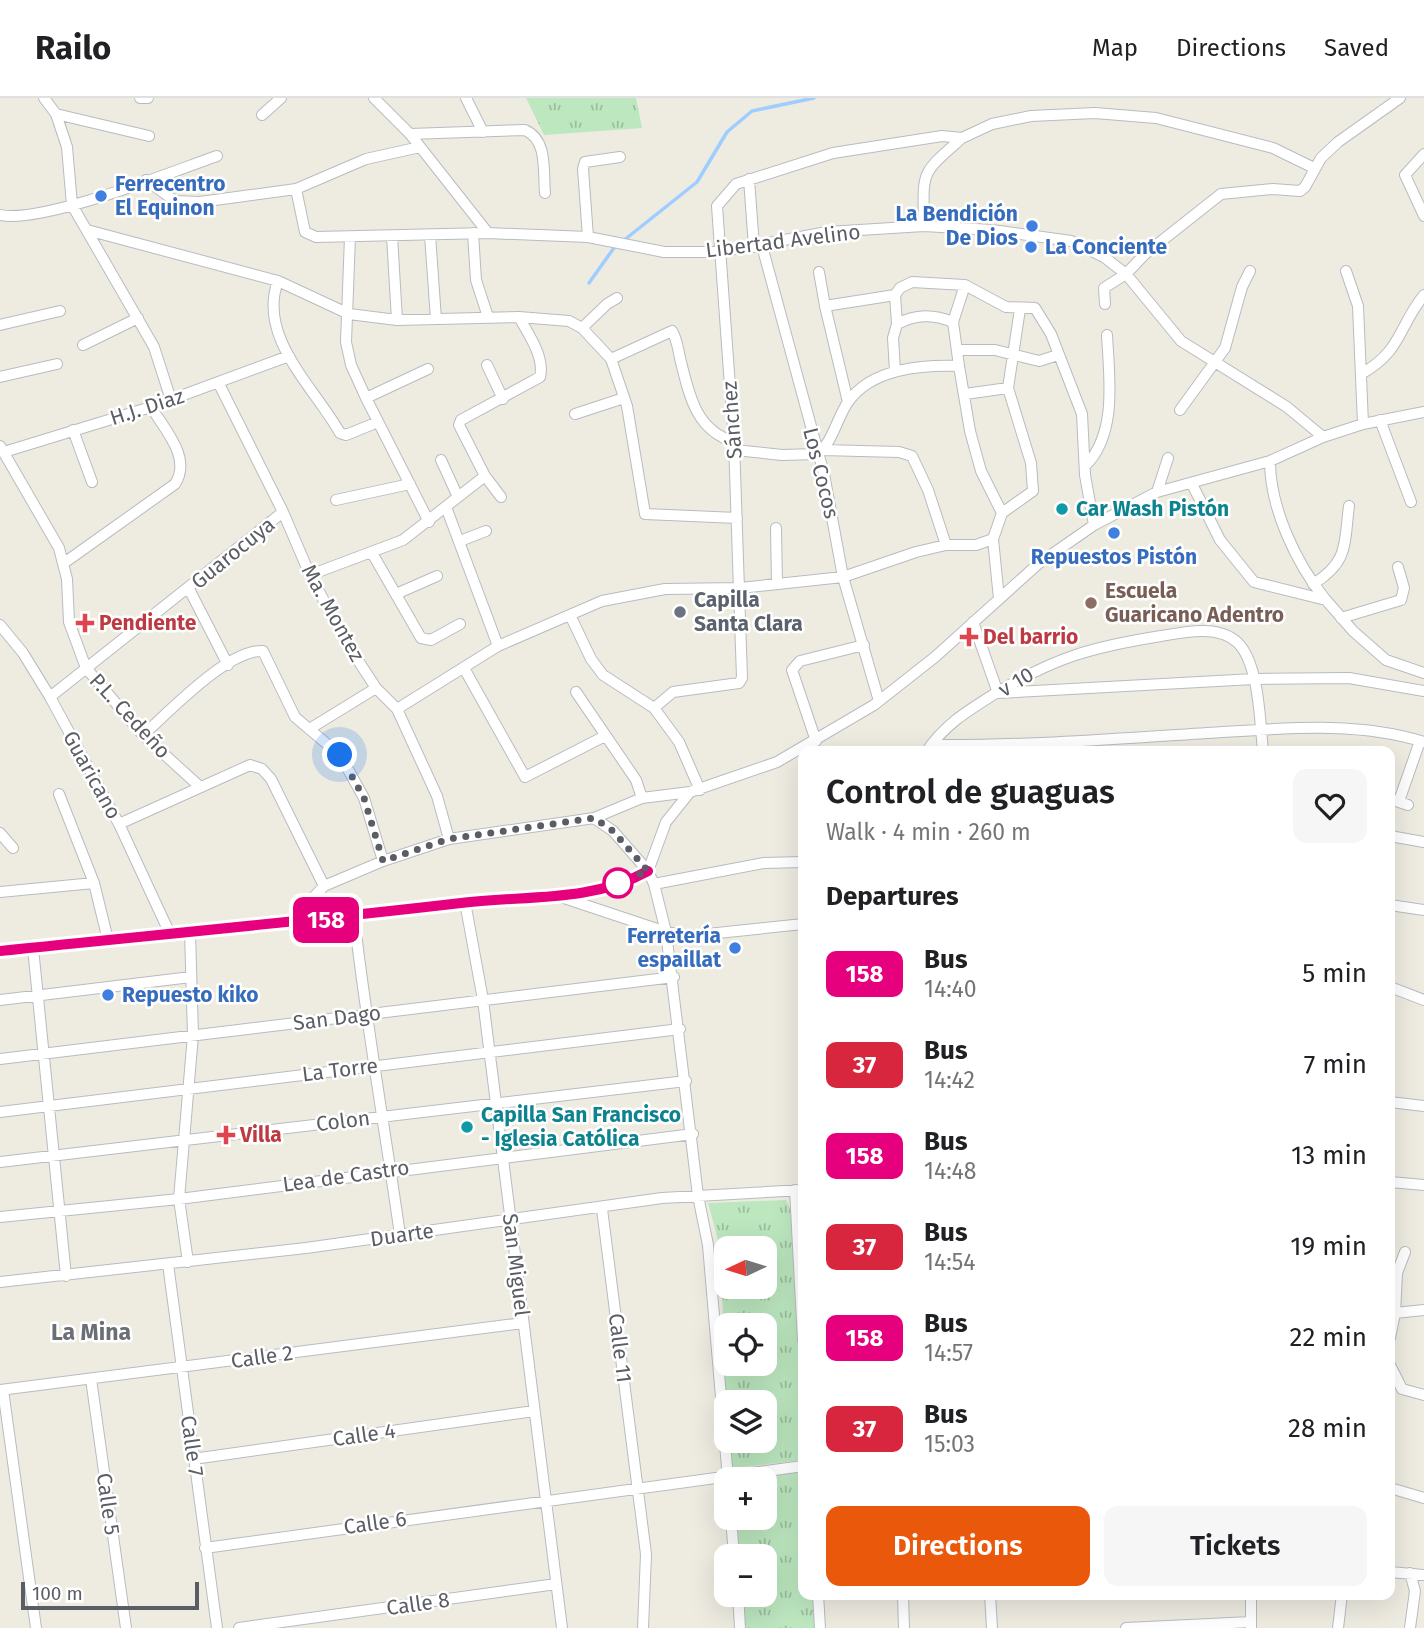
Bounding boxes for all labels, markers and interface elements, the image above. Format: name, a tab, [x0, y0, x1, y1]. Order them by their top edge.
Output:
text: Railo	[35, 28, 111, 68]
text: Map	[1092, 34, 1138, 62]
text: Directions	[1176, 34, 1286, 62]
text: Saved	[1324, 34, 1389, 62]
place label: Ferrecentro El Equinon	[115, 171, 225, 221]
marker: Ferrecentro El Equinon	[93, 188, 109, 204]
place label: La Bendición De Dios	[895, 201, 1018, 251]
marker: La Bendición De Dios	[1024, 218, 1040, 234]
street label: Libertad Avelino	[704, 219, 862, 263]
place label: La Conciente	[1045, 234, 1168, 260]
marker: La Conciente	[1023, 239, 1039, 255]
street label: Sánchez	[716, 380, 748, 460]
street label: H.J. Diaz	[107, 383, 187, 431]
street label: Los Cocos	[797, 425, 845, 521]
place label: Car Wash Pistón	[1076, 496, 1229, 522]
marker: Car Wash Pistón	[1054, 501, 1070, 517]
street label: Guarocuya	[186, 511, 280, 595]
marker: Repuestos Pistón	[1106, 525, 1122, 541]
place label: Repuestos Pistón	[1031, 544, 1197, 570]
street label: Ma. Montez	[296, 560, 370, 666]
place label: Escuela Guaricano Adentro	[1105, 578, 1284, 628]
place label: Capilla Santa Clara	[694, 587, 803, 637]
marker: Escuela Guaricano Adentro	[1083, 595, 1099, 611]
marker: Capilla Santa Clara	[672, 604, 688, 620]
place label: Pendiente	[99, 610, 197, 636]
marker: Pendiente	[77, 615, 93, 631]
place label: Del barrio	[983, 624, 1078, 650]
marker: Del barrio	[961, 629, 977, 645]
street label: v 10	[994, 661, 1038, 703]
street label: P.L. Cedeño	[84, 668, 176, 764]
street label: Guaricano	[57, 726, 127, 824]
your location	[322, 737, 357, 772]
button: heart	[1293, 769, 1367, 843]
text: Control de guaguas	[826, 772, 1115, 812]
text: Walk · 4 min · 260 m	[826, 818, 1031, 846]
unlabelled marker	[603, 868, 633, 898]
text: Departures	[826, 881, 959, 912]
line badge: 158	[286, 897, 366, 943]
text: 158	[307, 906, 345, 934]
place label: Ferretería espaillat	[627, 923, 722, 973]
marker: Ferretería espaillat	[727, 940, 743, 956]
text: Bus	[924, 944, 967, 975]
text: 5 min	[1302, 958, 1367, 989]
text: 158	[846, 960, 883, 988]
text: 14:40	[924, 975, 977, 1003]
place label: Repuesto kiko	[122, 982, 259, 1008]
marker: Repuesto kiko	[100, 987, 116, 1003]
street label: San Dago	[292, 1000, 382, 1036]
text: Bus	[924, 1035, 967, 1066]
text: 7 min	[1304, 1049, 1367, 1080]
text: 37	[853, 1051, 876, 1079]
street label: La Torre	[301, 1052, 379, 1088]
text: 14:42	[924, 1066, 975, 1094]
place label: Capilla San Francisco - Iglesia Católica	[481, 1102, 681, 1152]
street label: Colon	[315, 1105, 371, 1137]
marker: Capilla San Francisco - Iglesia Católica	[459, 1119, 475, 1135]
place label: Villa	[239, 1122, 282, 1148]
text: Bus	[924, 1126, 967, 1157]
marker: Villa	[218, 1127, 234, 1143]
text: 13 min	[1291, 1140, 1367, 1171]
text: 158	[846, 1142, 883, 1170]
street label: Lea de Castro	[281, 1154, 411, 1198]
text: 14:48	[924, 1157, 977, 1185]
street label: San Miguel	[497, 1212, 535, 1318]
text: Bus	[924, 1217, 967, 1248]
street label: Duarte	[369, 1218, 435, 1252]
text: 19 min	[1290, 1231, 1367, 1262]
text: 37	[853, 1233, 876, 1261]
north arrow	[714, 1236, 777, 1298]
map controls	[714, 1236, 777, 1607]
text: 14:54	[924, 1248, 976, 1276]
text: Bus	[924, 1308, 967, 1339]
street label: Calle 11	[603, 1312, 637, 1384]
button: locate	[714, 1313, 777, 1376]
district label: La Mina	[51, 1318, 131, 1346]
text: 22 min	[1290, 1322, 1367, 1353]
text: 158	[846, 1324, 883, 1352]
text: 14:57	[924, 1339, 973, 1367]
street label: Calle 2	[229, 1340, 295, 1374]
button: layers	[714, 1390, 777, 1453]
text: Bus	[924, 1399, 967, 1430]
text: 28 min	[1288, 1413, 1367, 1444]
street label: Calle 7	[175, 1414, 209, 1478]
text: 37	[853, 1415, 876, 1443]
street label: Calle 4	[331, 1418, 397, 1452]
text: 15:03	[924, 1430, 975, 1458]
button: +	[714, 1467, 777, 1530]
street label: Calle 5	[91, 1471, 125, 1537]
street label: Calle 6	[342, 1506, 408, 1540]
button: Directions	[826, 1506, 1090, 1586]
button: Tickets	[1104, 1506, 1367, 1586]
button: −	[714, 1544, 777, 1607]
scale bar	[21, 1579, 200, 1611]
text: 100 m	[32, 1582, 83, 1605]
street label: Calle 8	[385, 1587, 451, 1621]

